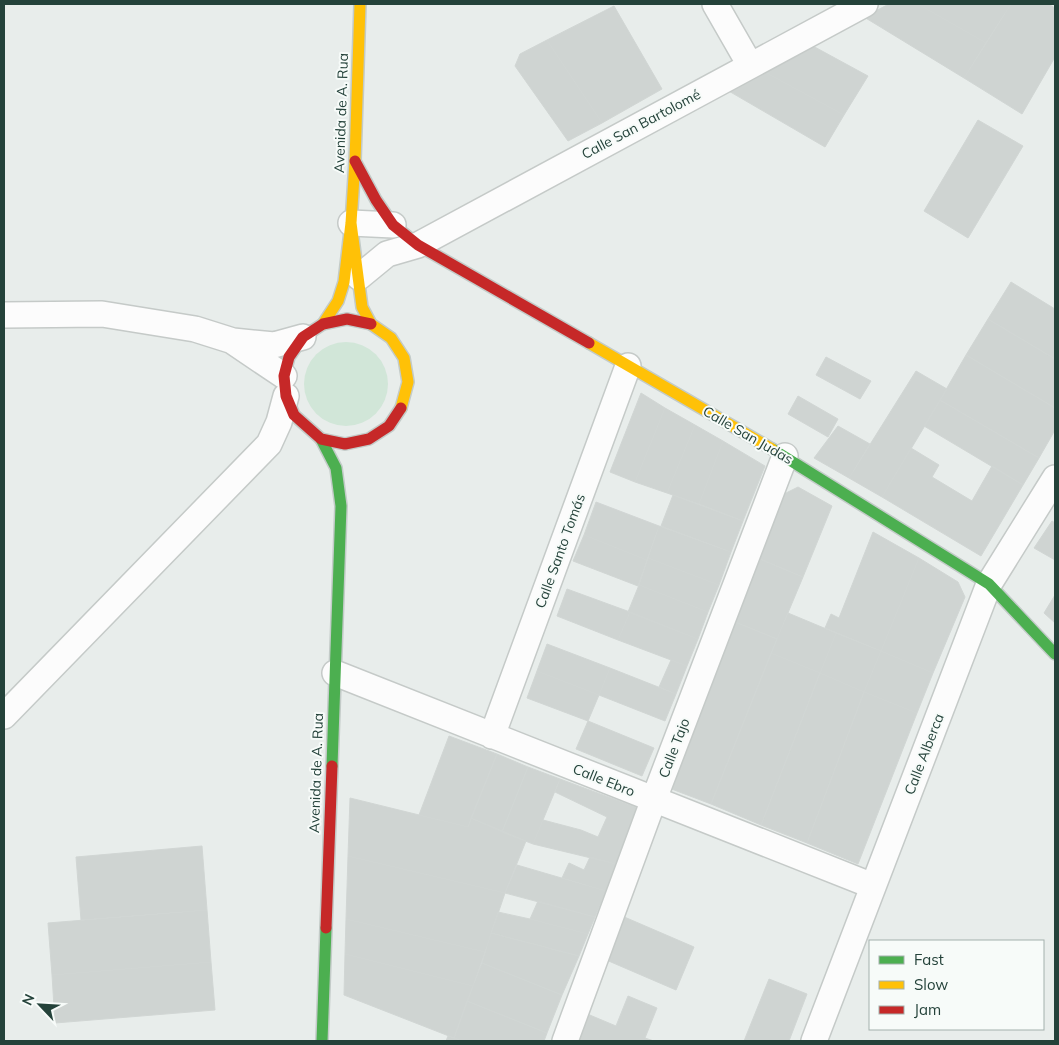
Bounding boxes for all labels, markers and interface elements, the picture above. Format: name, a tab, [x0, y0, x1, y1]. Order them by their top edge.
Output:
street label: Avenida de A. Rua	[330, 53, 352, 173]
street label: Calle San Bartolomé	[578, 85, 704, 163]
street label: Calle San Judas	[700, 402, 796, 468]
street label: Calle Santo Tomás	[531, 491, 589, 611]
street label: Calle Alberca	[900, 711, 948, 797]
street label: Avenida de A. Rua	[305, 713, 327, 833]
street label: Calle Tajo	[654, 715, 694, 781]
street label: Calle Ebro	[570, 759, 638, 801]
legend	[869, 940, 1044, 1030]
text: Fast	[914, 950, 944, 969]
text: Slow	[914, 975, 948, 994]
north arrow	[15, 980, 65, 1030]
text: N	[18, 991, 39, 1008]
text: Jam	[914, 1000, 941, 1019]

